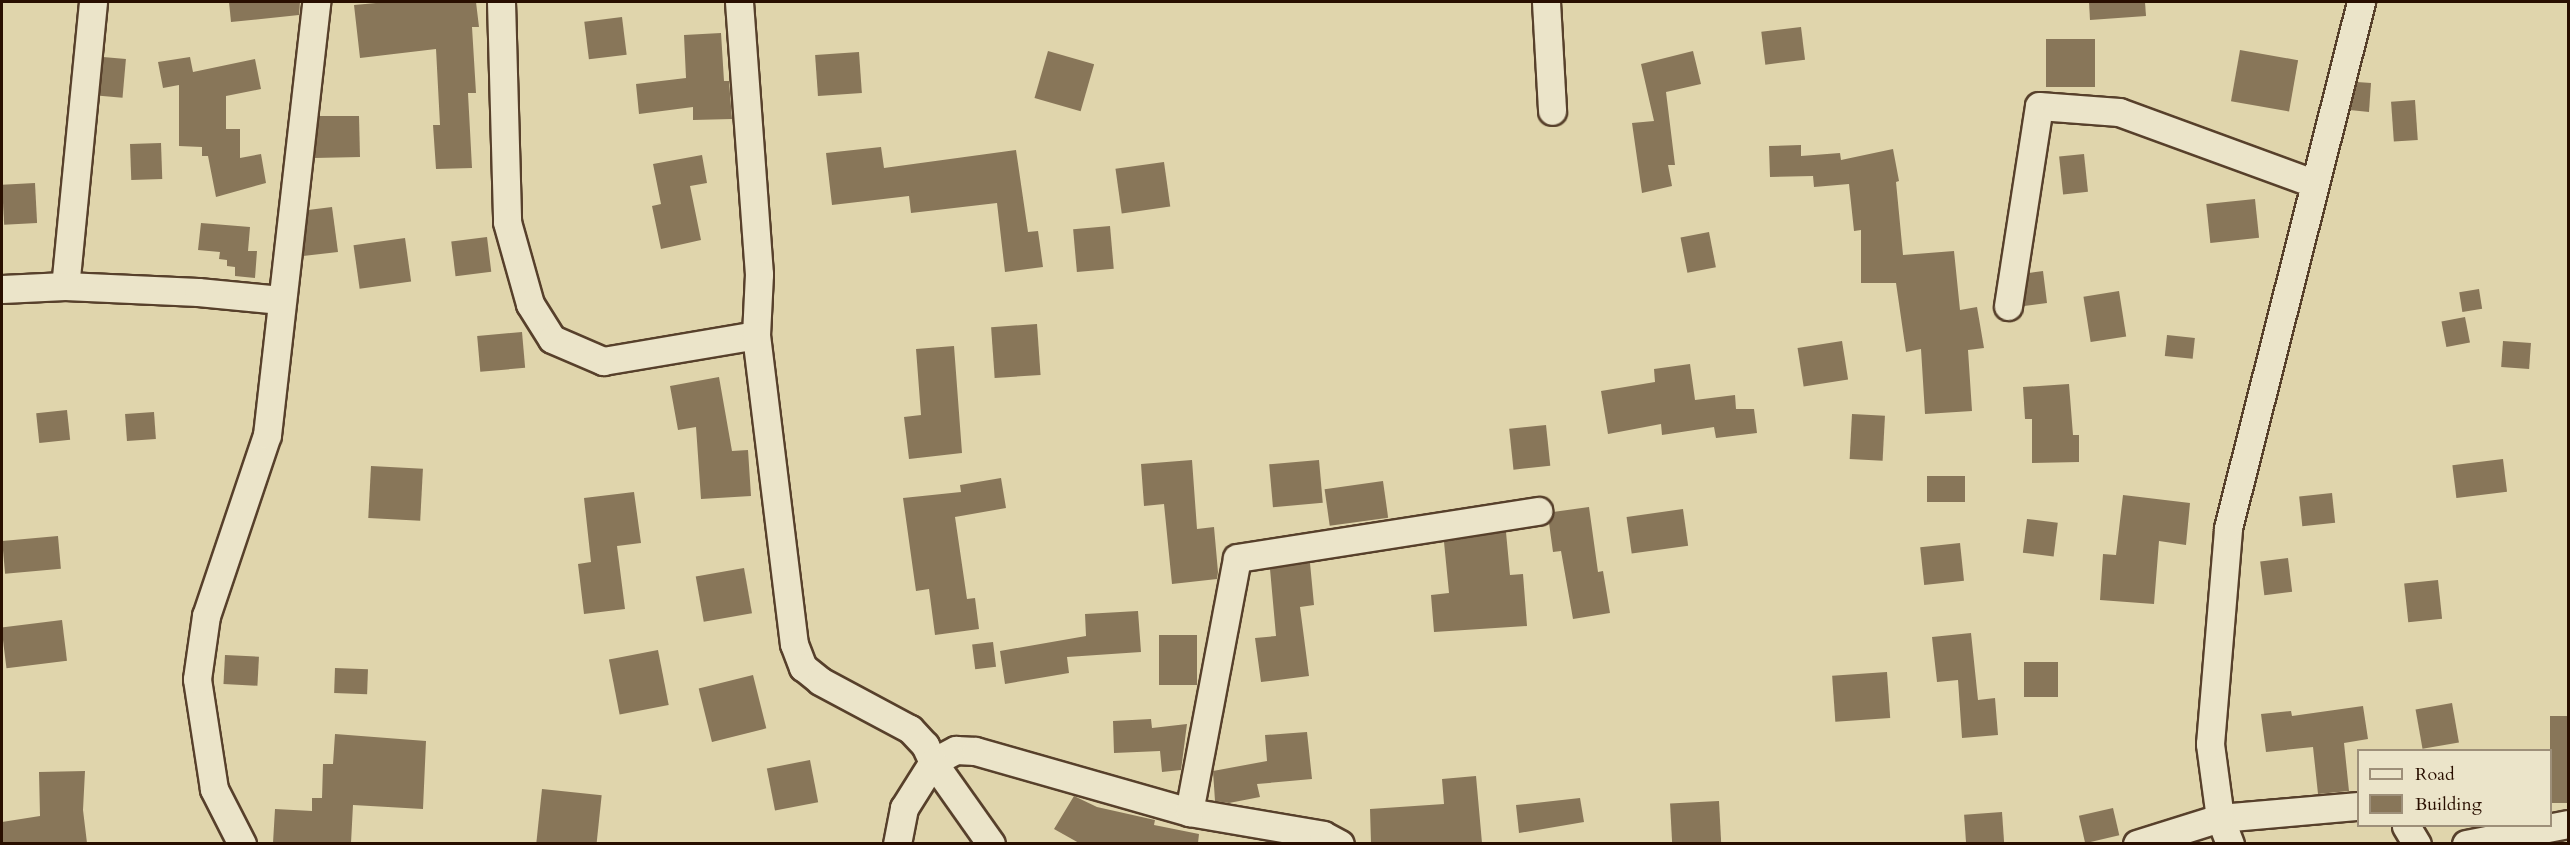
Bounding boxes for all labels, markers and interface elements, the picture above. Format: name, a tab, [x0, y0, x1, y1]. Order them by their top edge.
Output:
legend	[2357, 749, 2552, 827]
text: Road	[2415, 762, 2455, 787]
text: Building	[2415, 792, 2482, 817]

